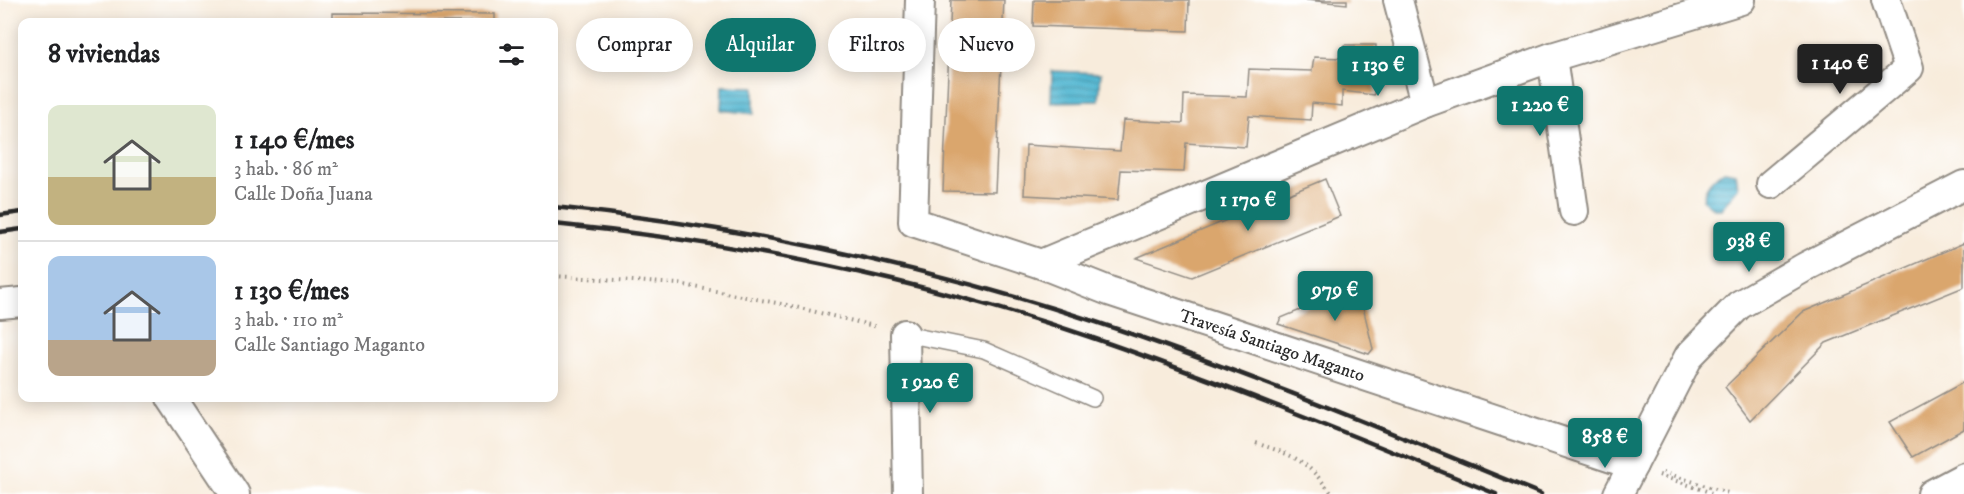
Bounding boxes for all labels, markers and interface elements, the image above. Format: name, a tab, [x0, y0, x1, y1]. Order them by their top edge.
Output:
chip: Comprar	[576, 18, 693, 72]
chip: Alquilar	[705, 18, 816, 72]
chip: Filtros	[828, 18, 926, 72]
chip: Nuevo	[938, 18, 1035, 72]
text: 8 viviendas	[48, 38, 160, 71]
icon: filters	[495, 38, 528, 71]
pin: 1 140 €	[1785, 44, 1895, 95]
pin: 1 130 €	[1323, 46, 1433, 97]
text: 1 140 €	[1811, 51, 1869, 76]
text: 1 130 €	[1351, 53, 1405, 78]
pin: 1 220 €	[1485, 86, 1595, 137]
text: 1 220 €	[1511, 93, 1569, 118]
text: 1 140 €/mes	[234, 124, 354, 157]
icon: home	[96, 129, 168, 201]
text: 3 hab. · 86 m²	[234, 157, 338, 182]
pin: 1 170 €	[1193, 181, 1303, 232]
text: Calle Doña Juana	[234, 182, 373, 207]
text: 1 170 €	[1220, 188, 1276, 213]
pin: 938 €	[1707, 222, 1791, 273]
text: 938 €	[1727, 229, 1771, 254]
pin: 979 €	[1293, 271, 1377, 322]
text: 1 130 €/mes	[234, 275, 349, 308]
text: 979 €	[1312, 278, 1358, 303]
icon: home	[96, 280, 168, 352]
street label: Travesía Santiago Maganto	[1176, 305, 1368, 387]
text: 3 hab. · 110 m²	[234, 308, 343, 333]
text: Calle Santiago Maganto	[234, 333, 425, 358]
pin: 1 920 €	[875, 363, 985, 414]
text: 1 920 €	[901, 370, 959, 395]
pin: 858 €	[1563, 418, 1647, 469]
text: 858 €	[1582, 425, 1628, 450]

